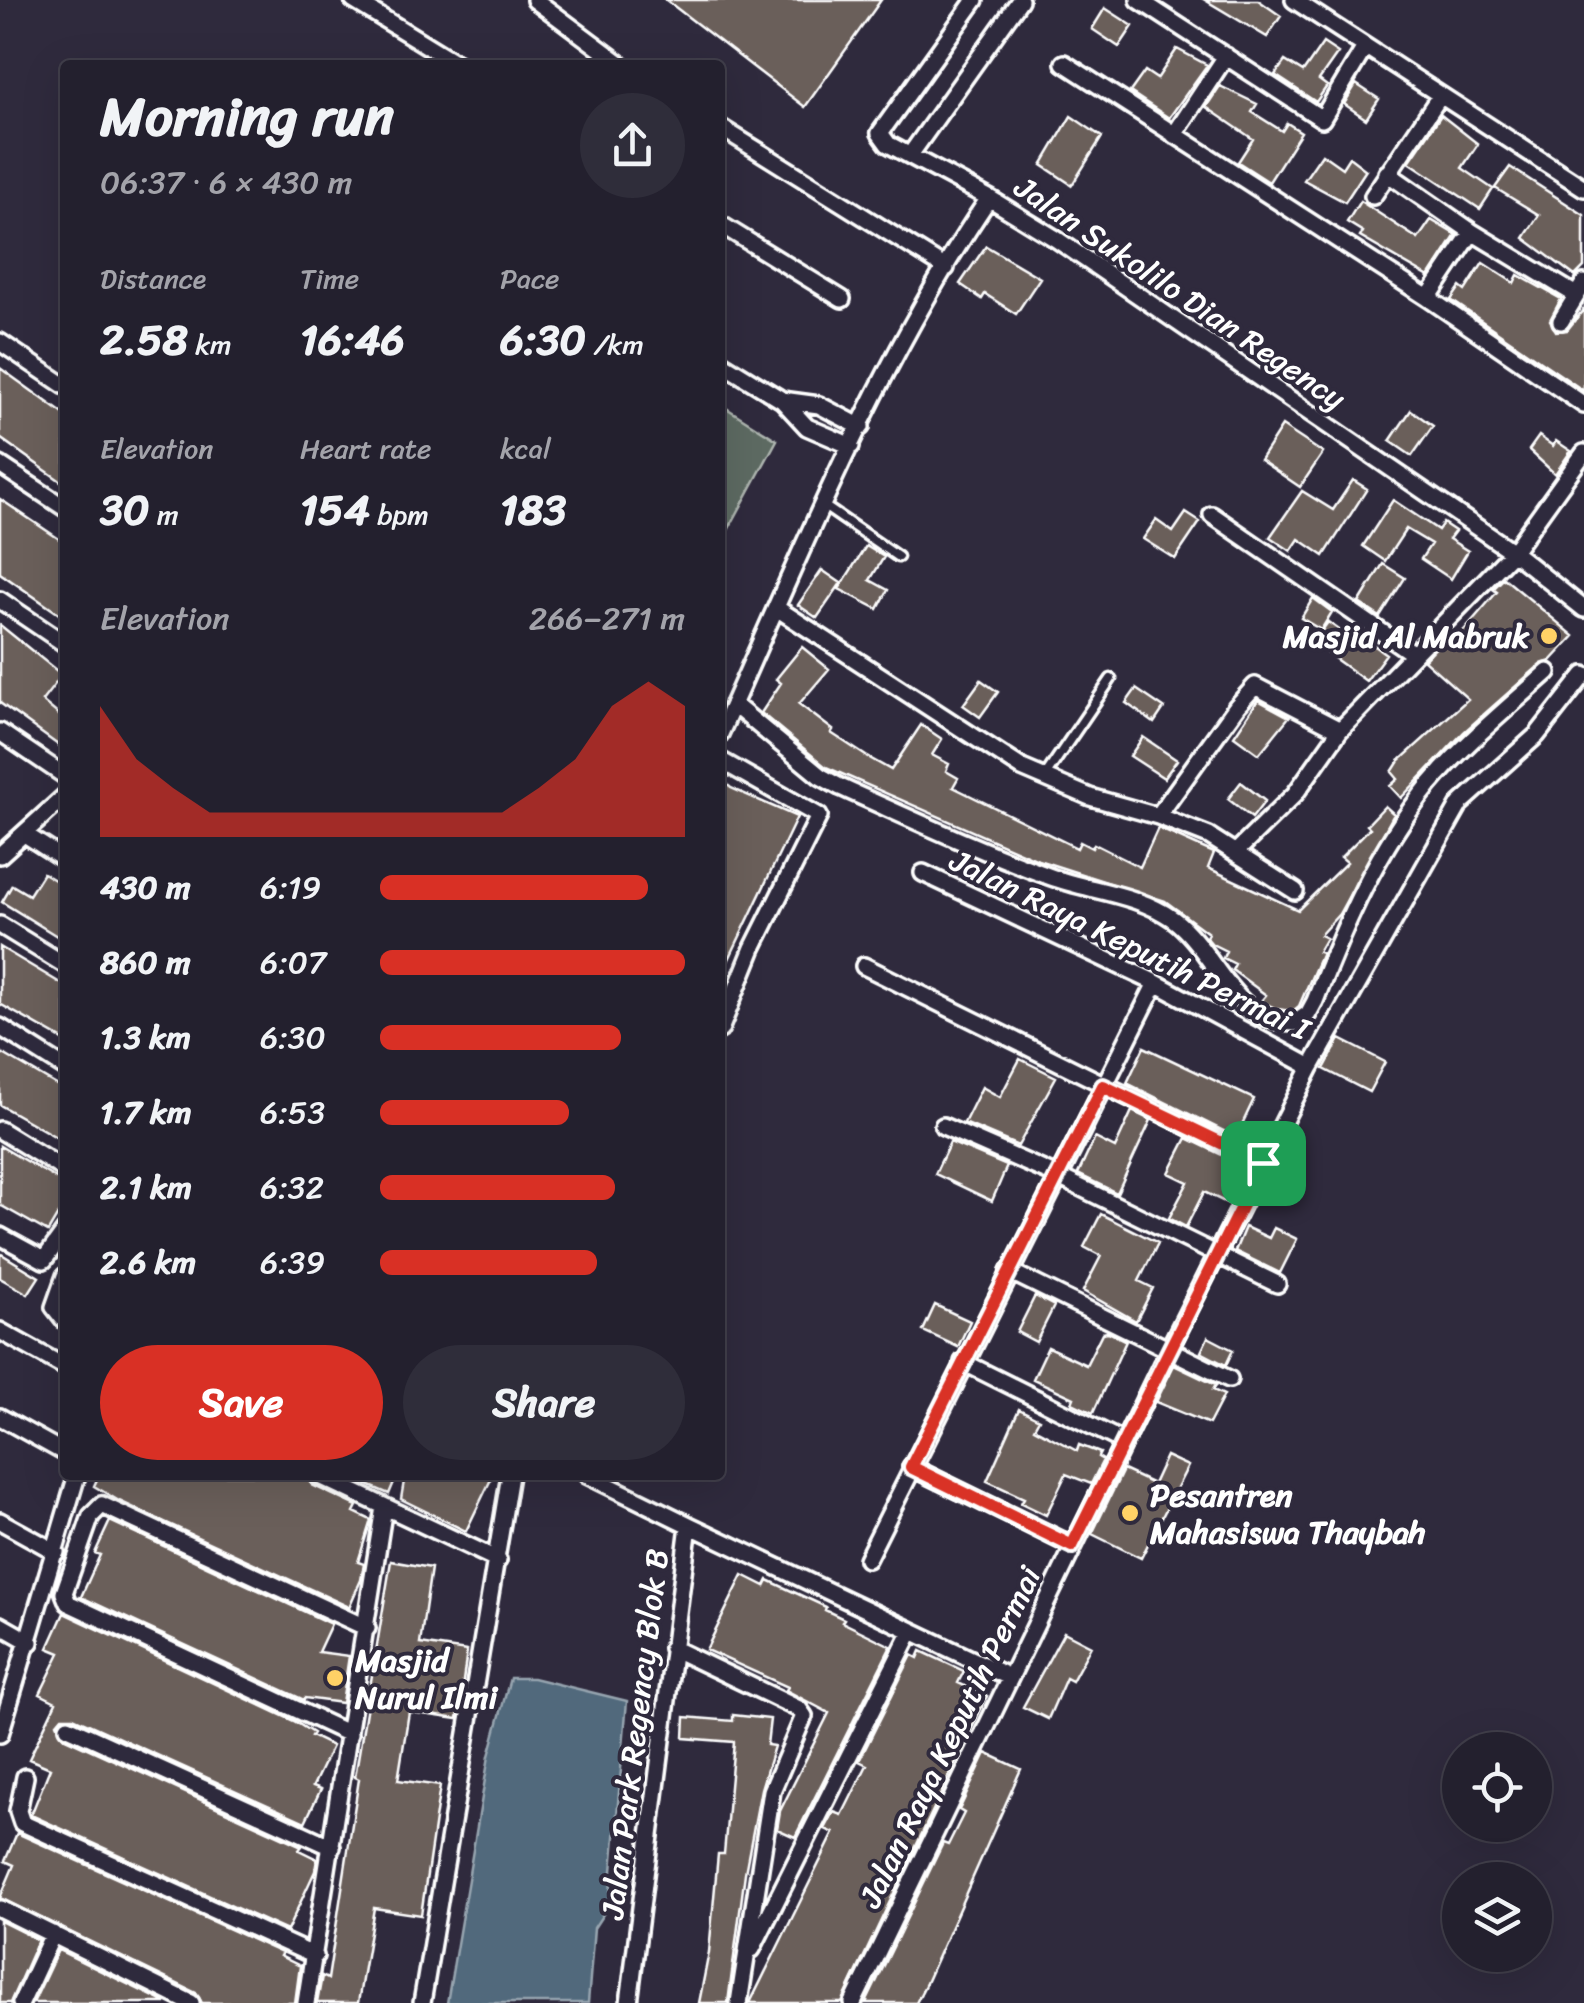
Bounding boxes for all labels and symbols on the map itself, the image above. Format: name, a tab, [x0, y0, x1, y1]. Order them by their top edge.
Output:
street label: Jalan Sukolilo Dian Regency	[1001, 160, 1358, 426]
place label: Masjid Al Mabruk	[1282, 608, 1530, 665]
marker: Masjid Al Mabruk	[1538, 625, 1560, 647]
street label: Jalan Raya Keputih Permai I	[939, 832, 1322, 1058]
pin	[1221, 1121, 1306, 1206]
place label: Pesantren Mahasiswa Thaybah	[1149, 1467, 1426, 1561]
marker: Pesantren Mahasiswa Thaybah	[1119, 1502, 1141, 1524]
street label: Jalan Park Regency Blok B	[584, 1545, 686, 1924]
street label: Jalan Raya Keputih Permai	[842, 1555, 1058, 1919]
place label: Masjid Nurul Ilmi	[354, 1632, 498, 1726]
marker: Masjid Nurul Ilmi	[324, 1667, 346, 1689]

